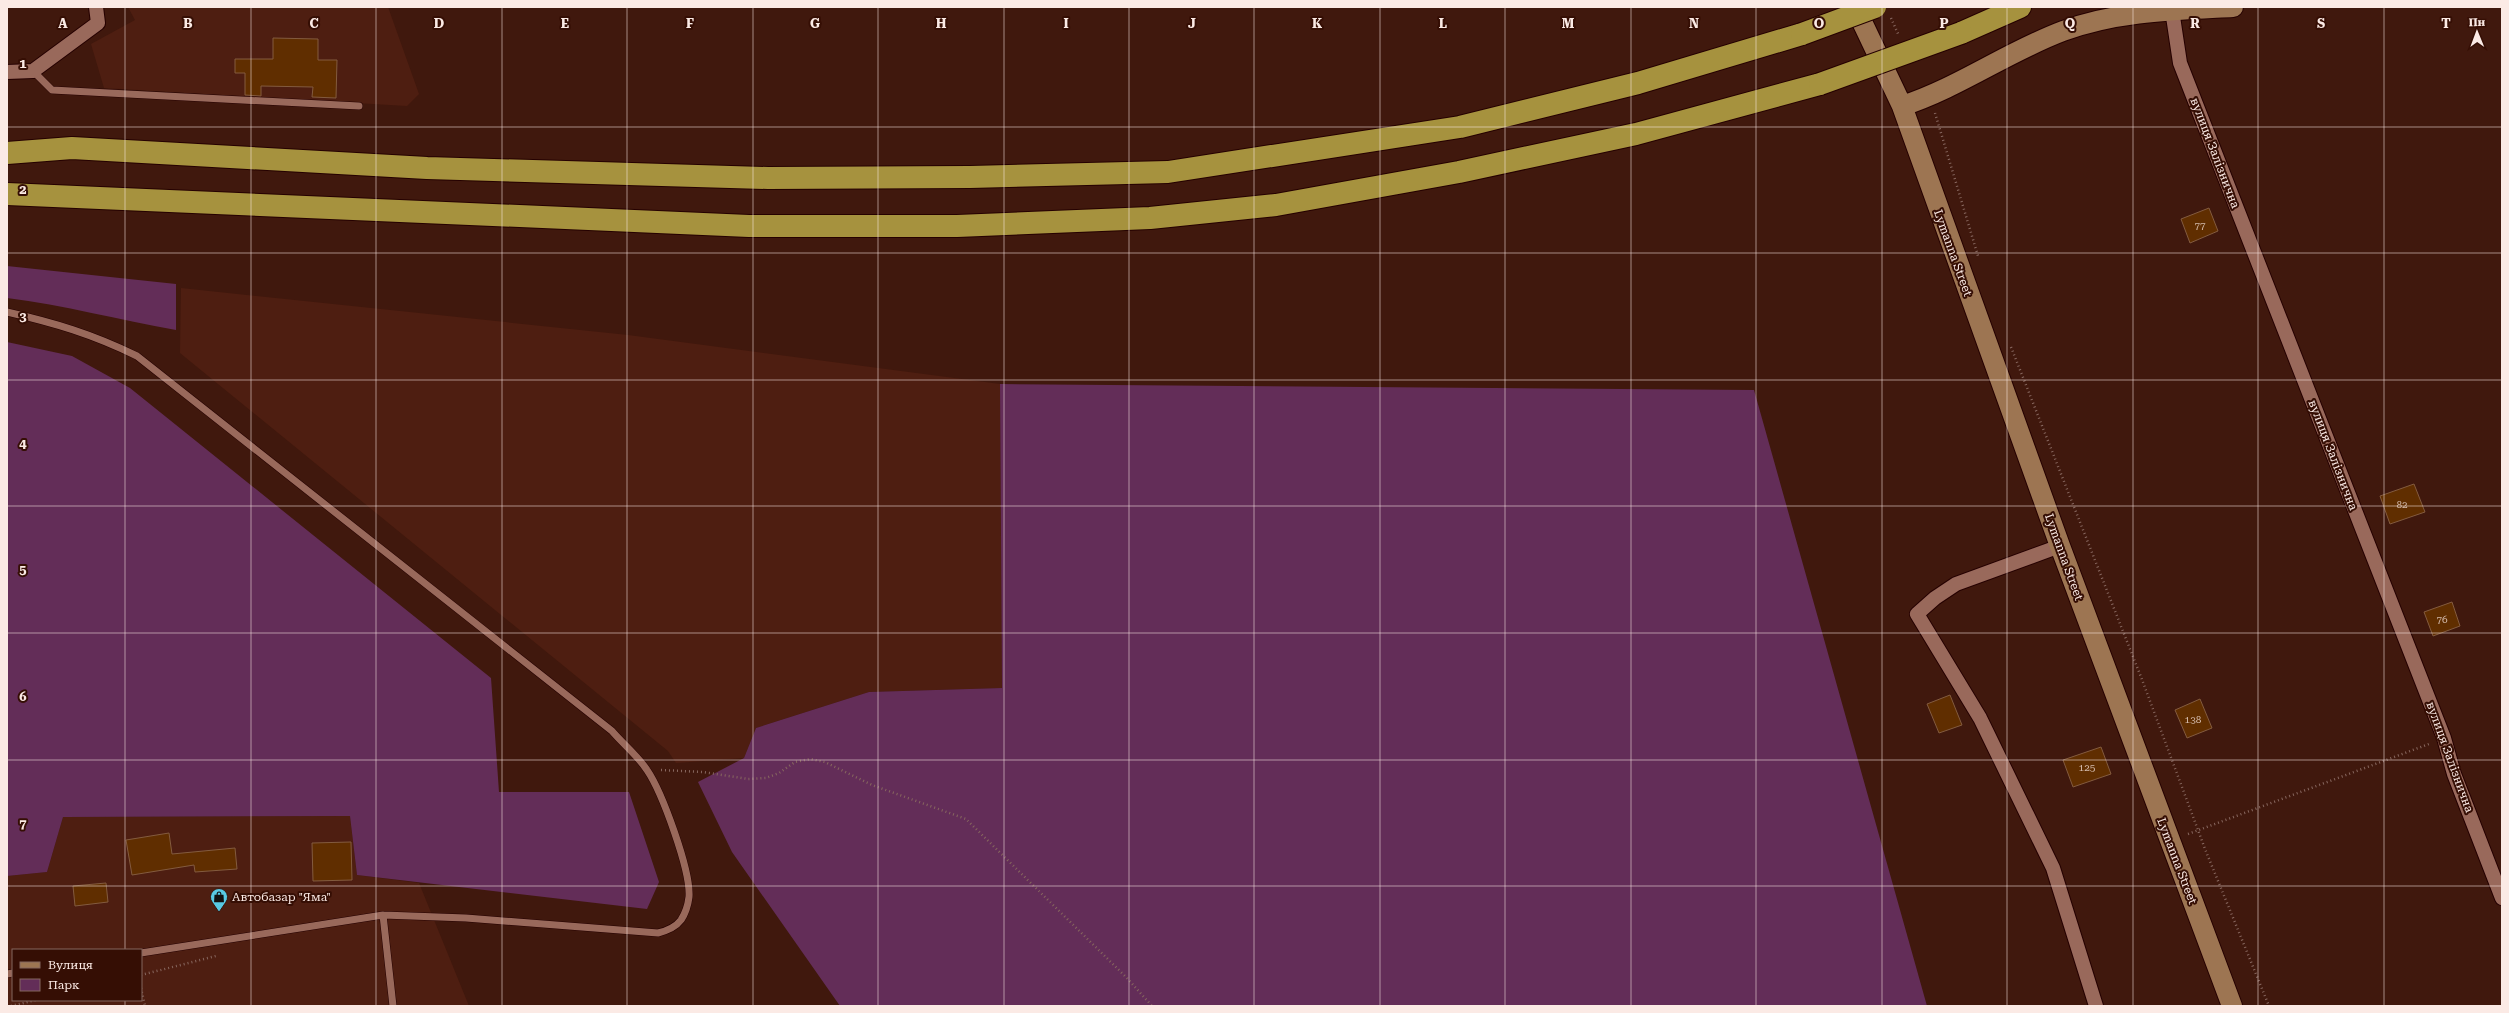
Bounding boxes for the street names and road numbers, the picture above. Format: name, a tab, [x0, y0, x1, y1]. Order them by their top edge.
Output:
street label: вулиця Залізнична	[2188, 96, 2243, 211]
street label: Lymanna Street	[1931, 208, 1975, 299]
street label: вулиця Залізнична	[2306, 398, 2361, 513]
street label: Lymanna Street	[2042, 512, 2086, 603]
street label: вулиця Залізнична	[2423, 700, 2477, 815]
street label: Lymanna Street	[2154, 816, 2200, 907]

